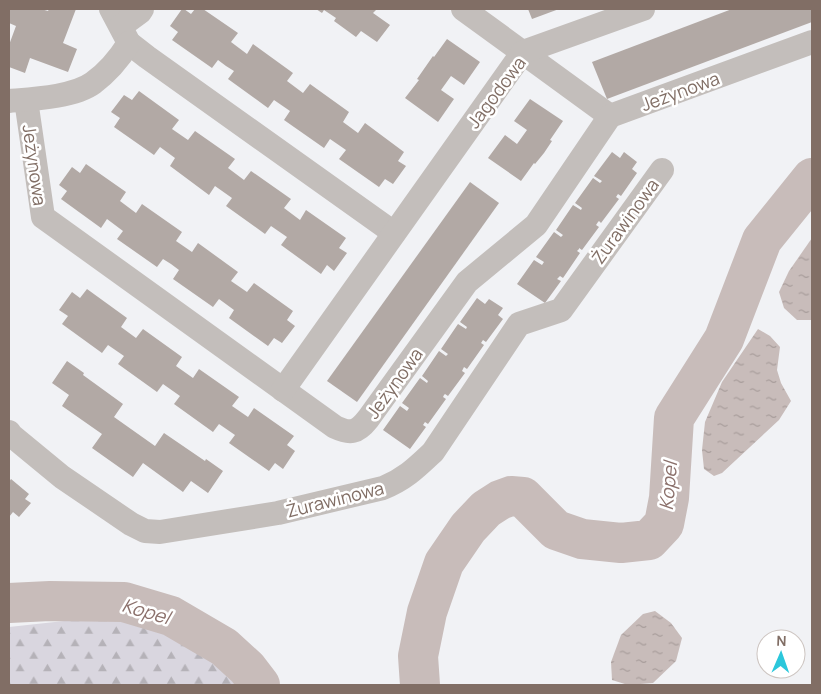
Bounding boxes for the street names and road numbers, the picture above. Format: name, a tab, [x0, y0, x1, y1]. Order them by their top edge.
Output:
street label: Jagodowa	[461, 51, 531, 133]
street label: Jeżynowa	[637, 66, 723, 116]
street label: Jeżynowa	[17, 123, 53, 207]
street label: Żurawinowa	[586, 174, 664, 268]
street label: Jeżynowa	[360, 343, 428, 423]
street label: Żurawinowa	[284, 475, 386, 523]

